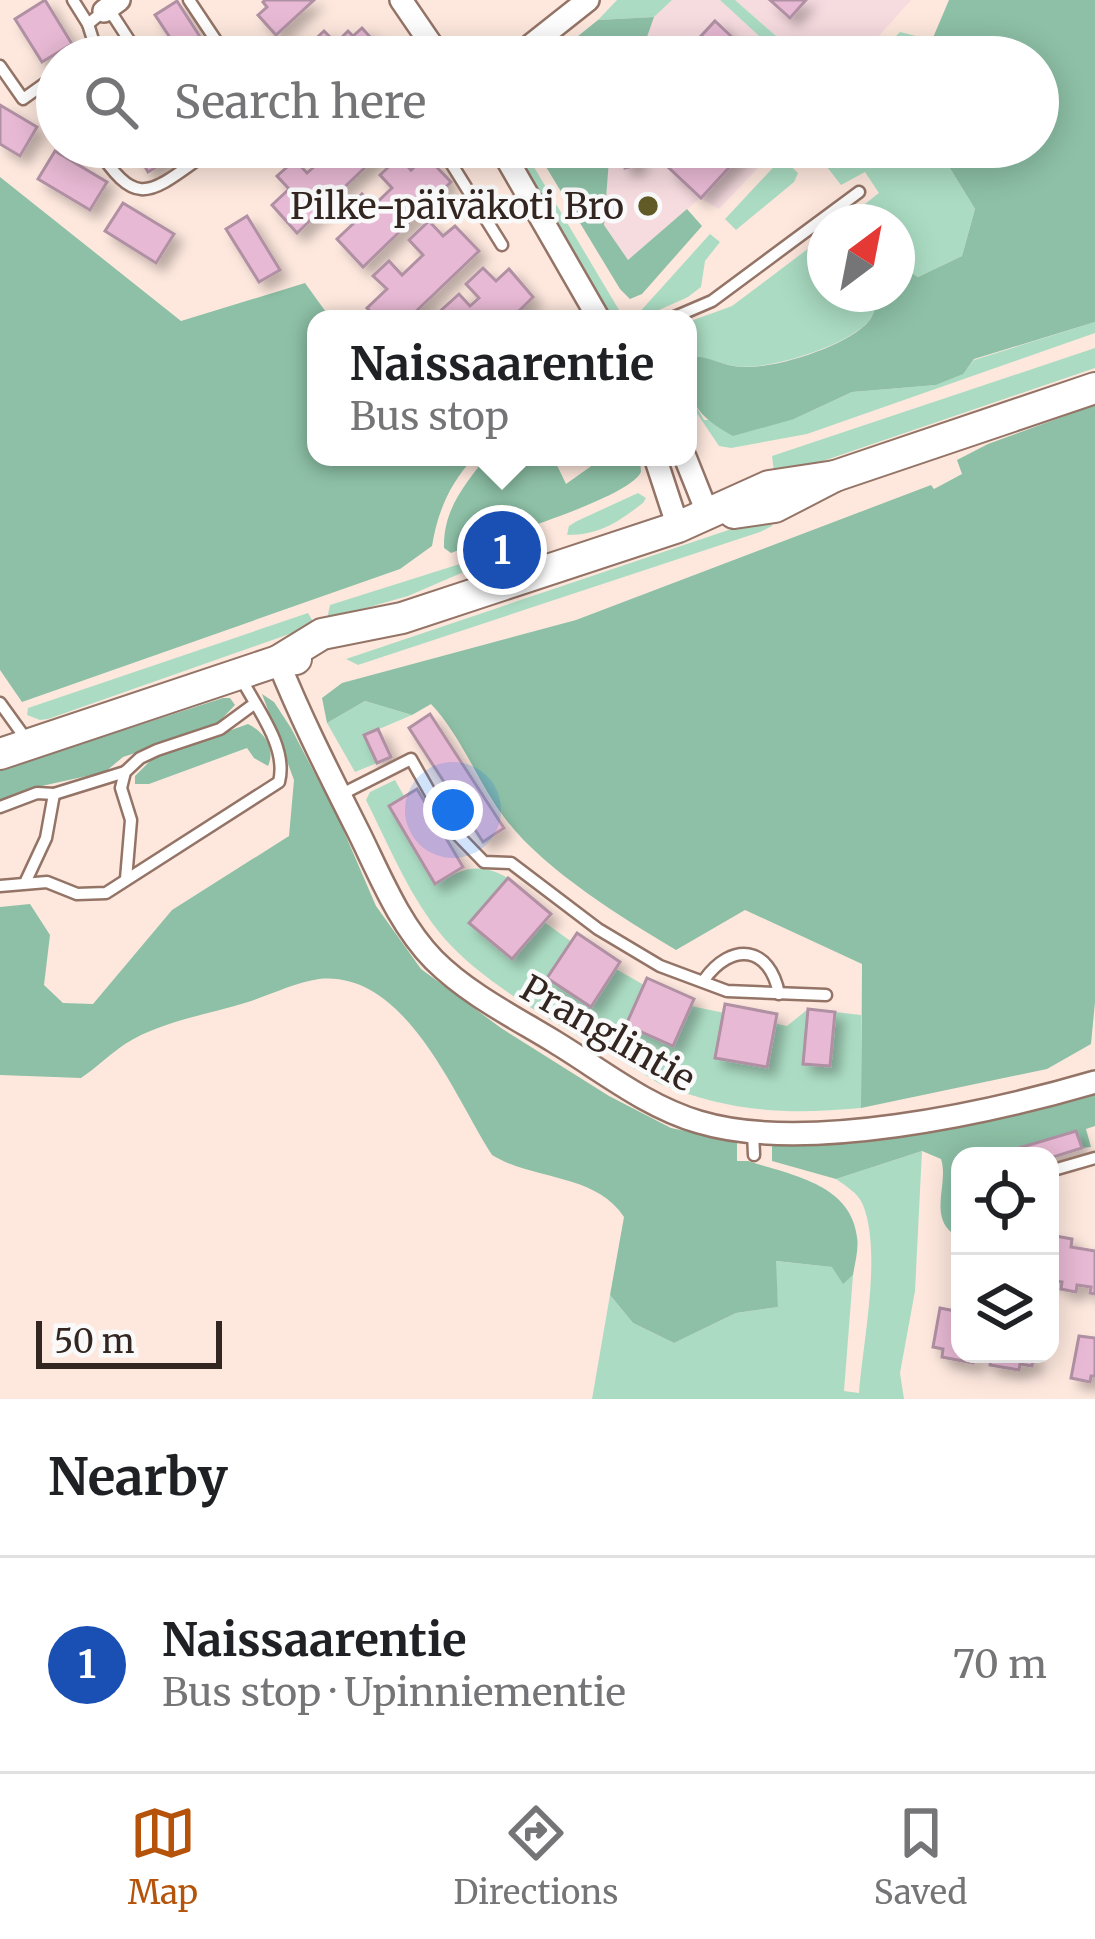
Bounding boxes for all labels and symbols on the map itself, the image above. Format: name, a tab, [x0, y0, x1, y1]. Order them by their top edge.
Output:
place label: Pilke-päiväkoti Bro	[290, 184, 624, 229]
marker: Pilke-päiväkoti Bro	[635, 193, 661, 219]
north arrow	[807, 204, 915, 312]
pin: 1	[463, 505, 541, 595]
your location	[423, 780, 483, 840]
street label: Pranglintie	[512, 965, 703, 1101]
scale bar	[36, 1315, 222, 1368]

